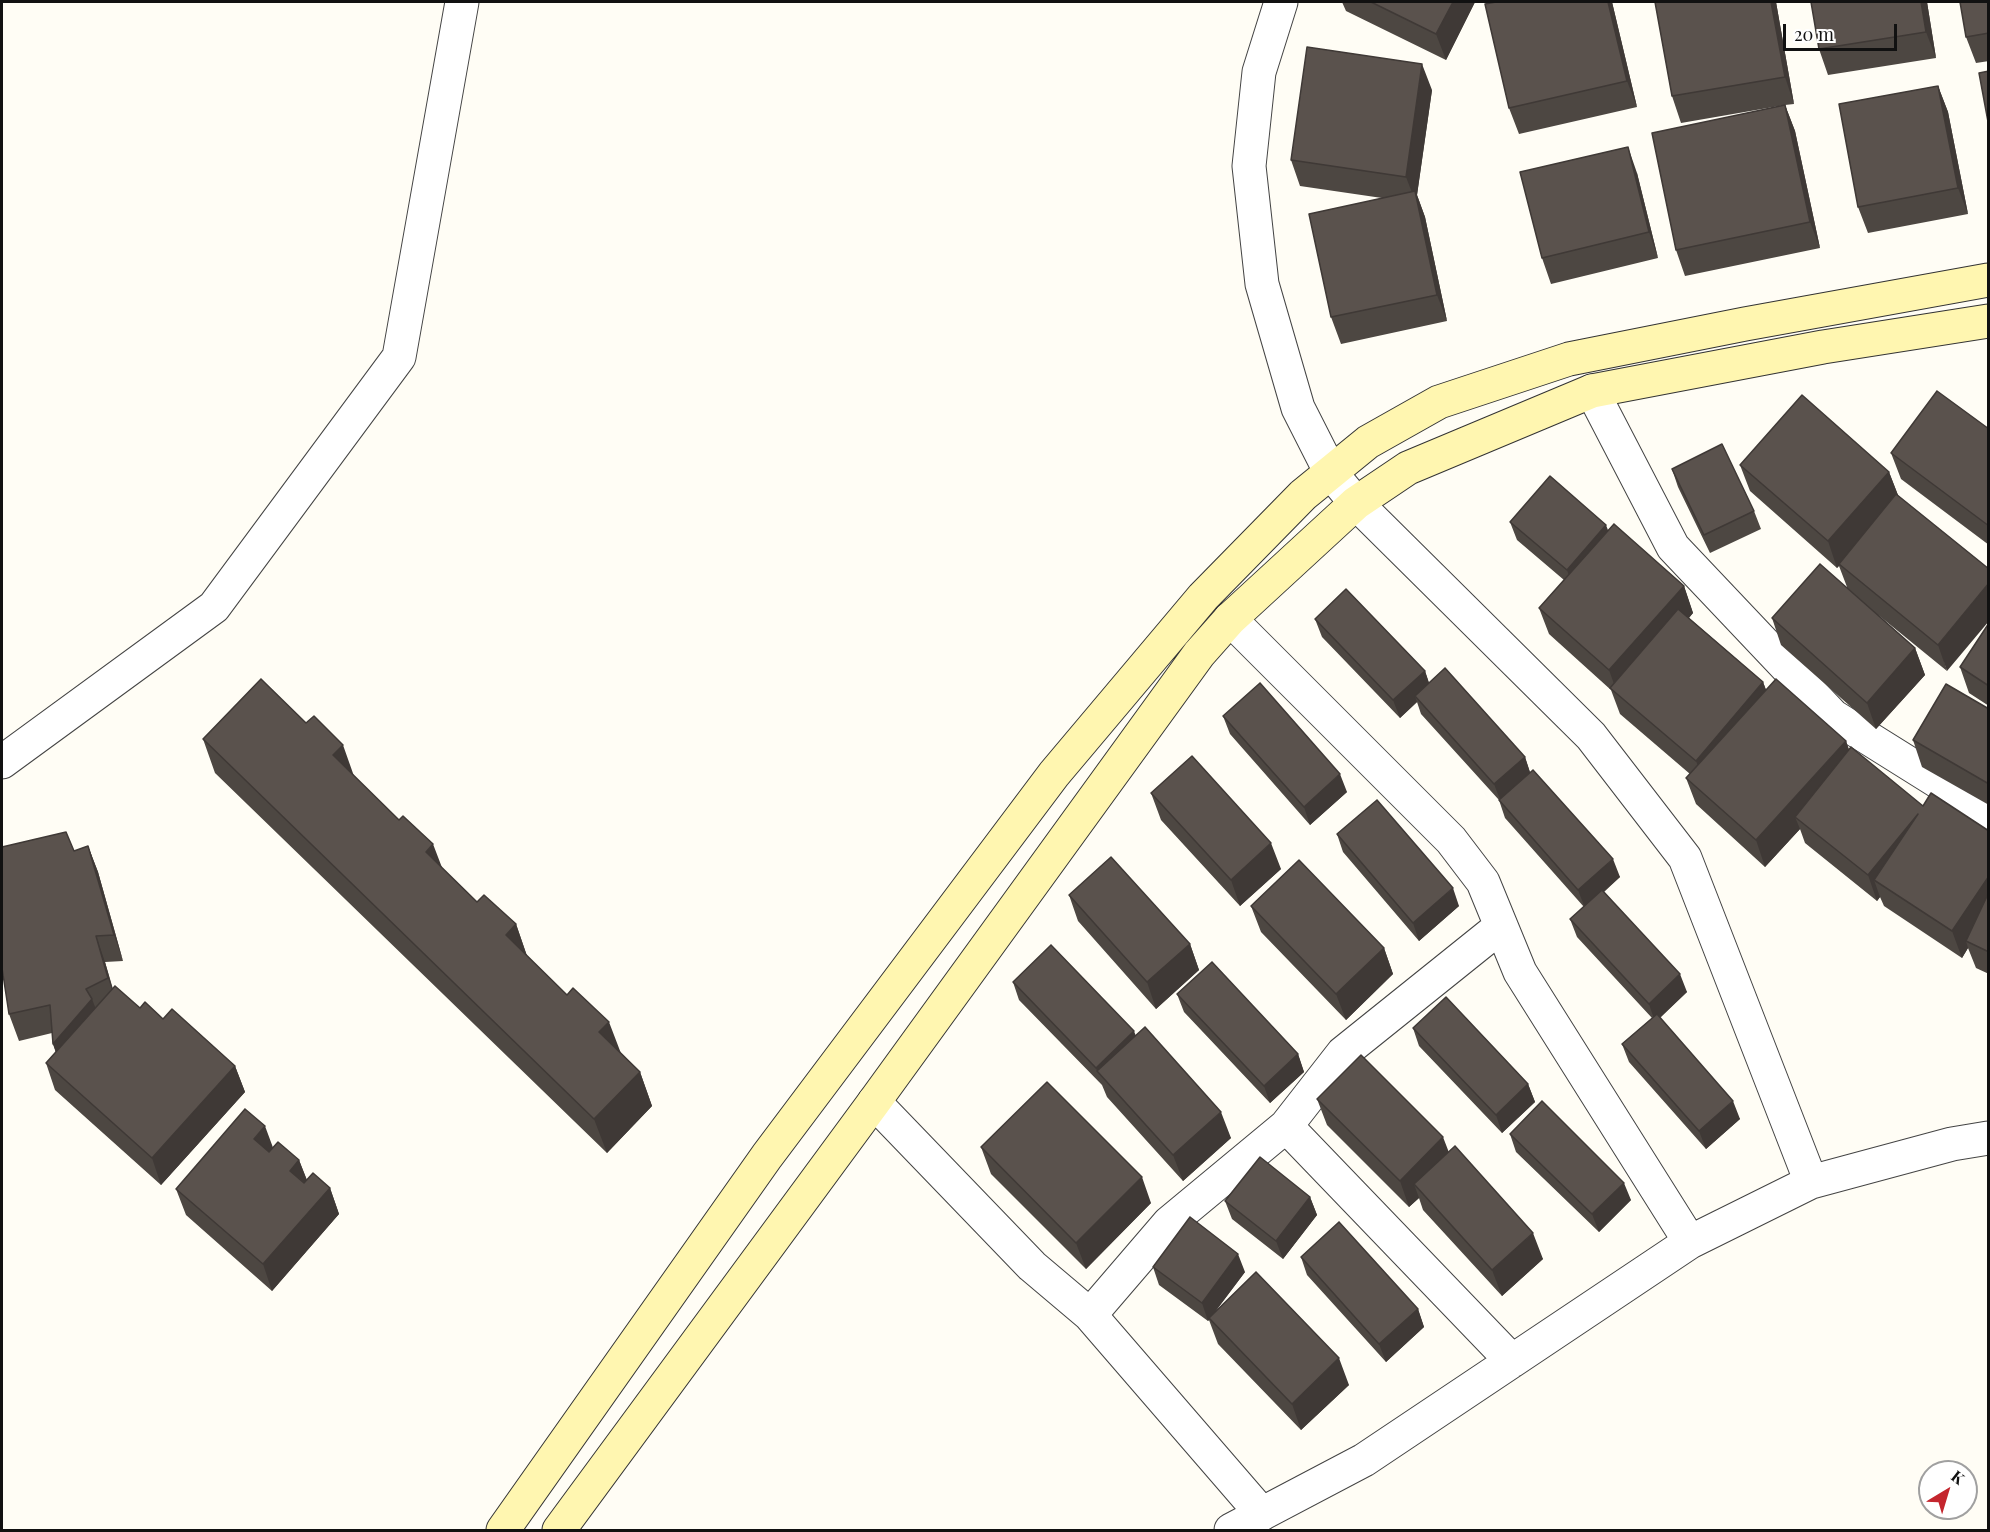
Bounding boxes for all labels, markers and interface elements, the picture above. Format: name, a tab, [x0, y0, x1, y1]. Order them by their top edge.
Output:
scale bar	[1786, 12, 1900, 50]
text: 20 m	[1794, 22, 1834, 46]
north arrow	[1918, 1460, 1978, 1520]
text: K	[1947, 1465, 1969, 1489]

